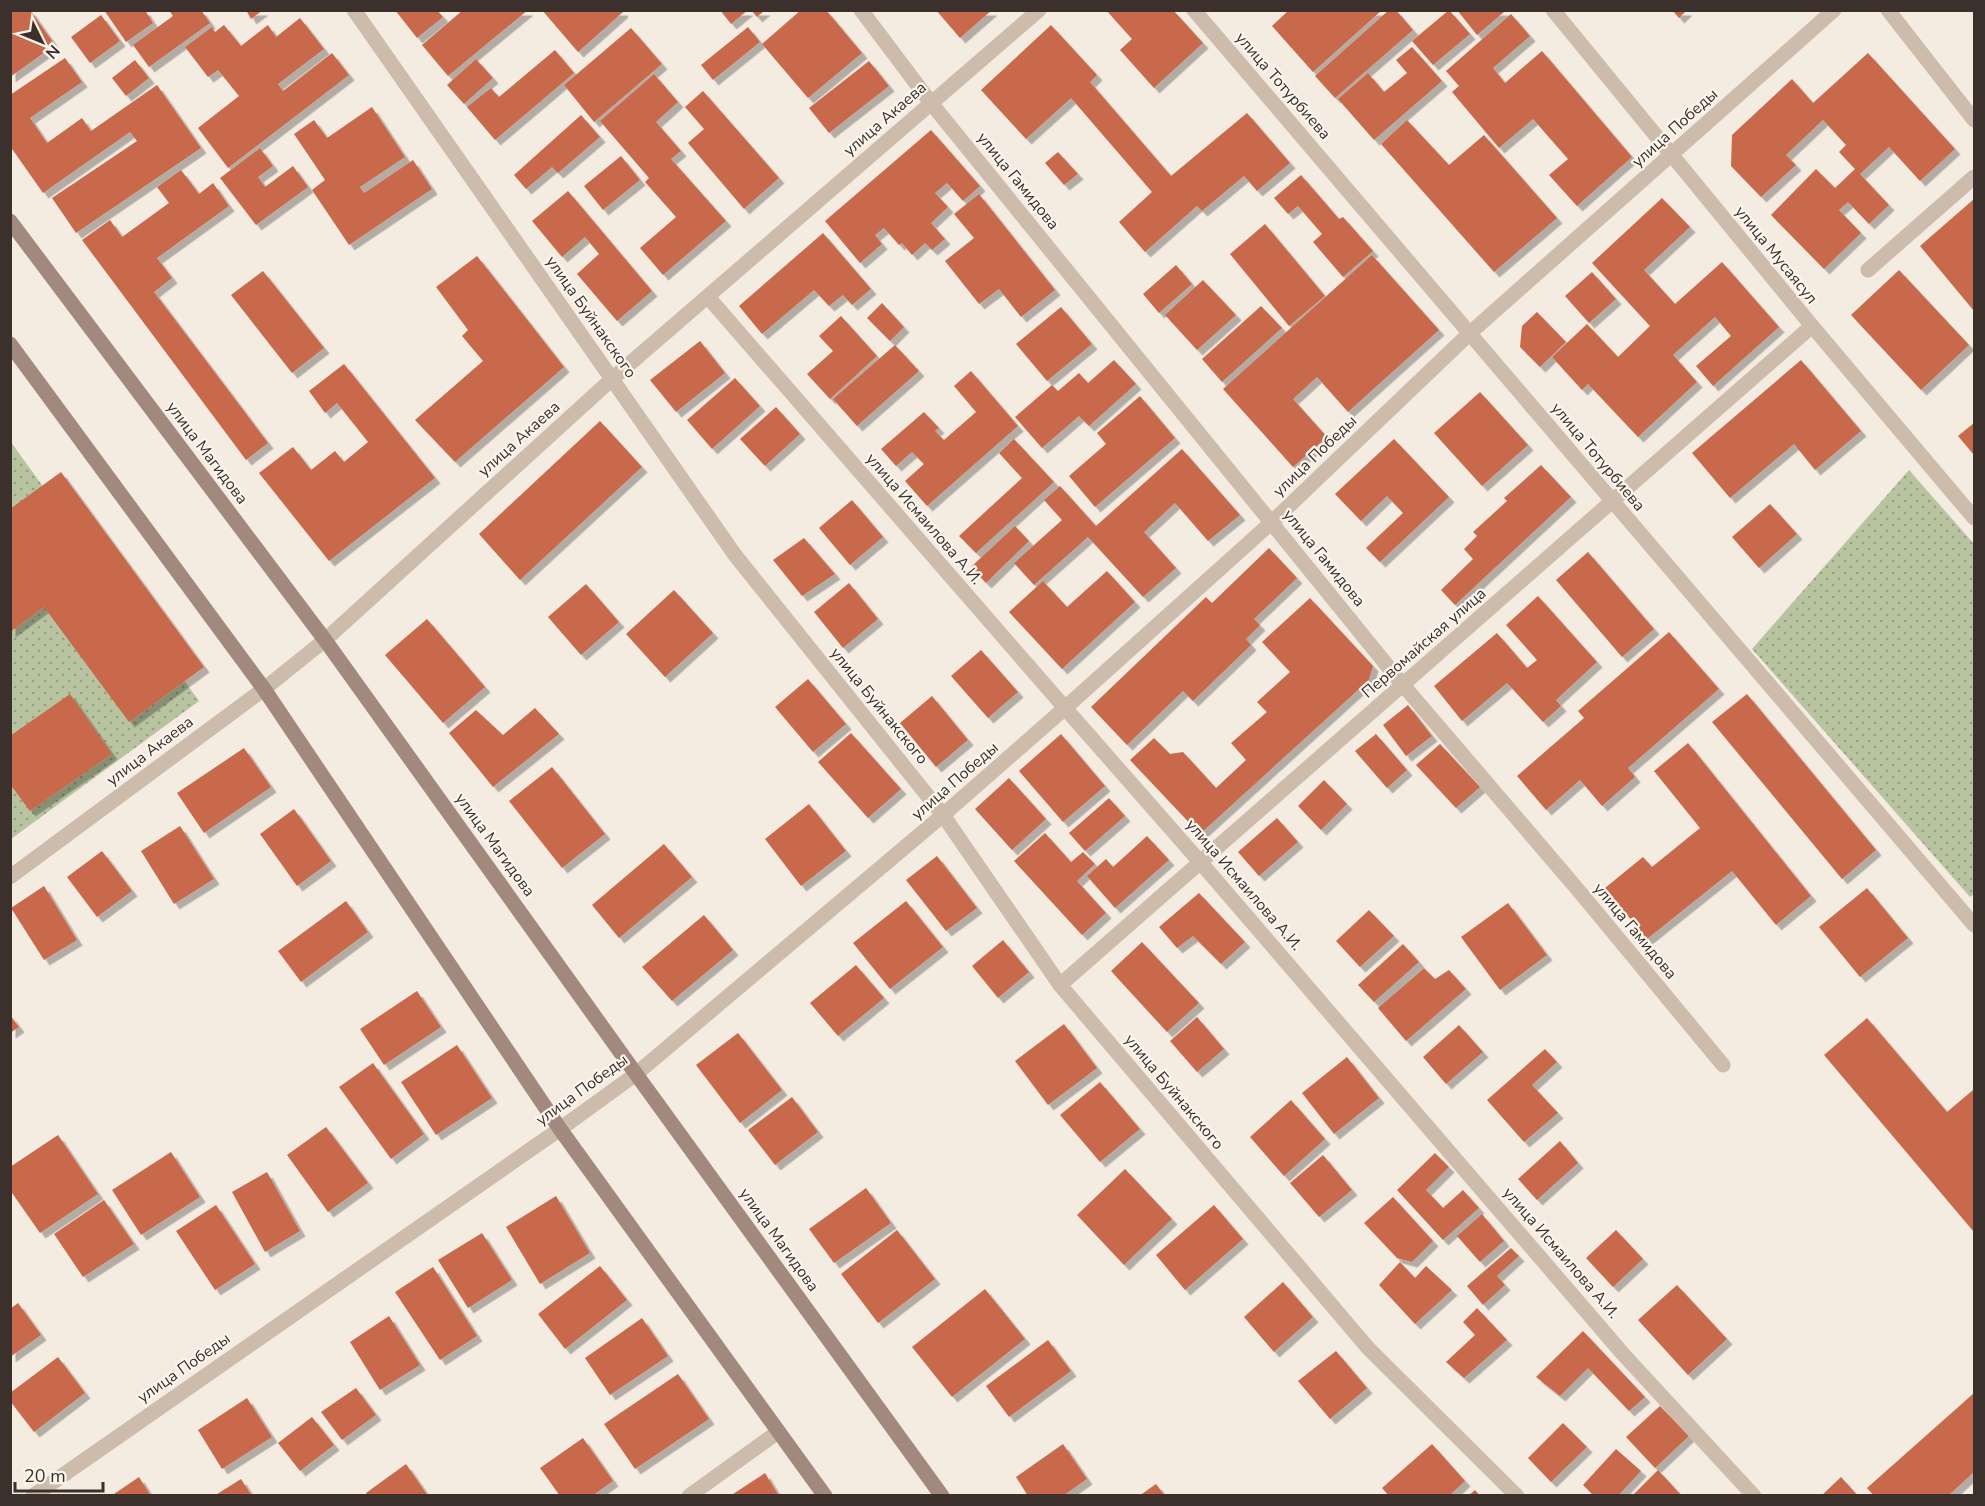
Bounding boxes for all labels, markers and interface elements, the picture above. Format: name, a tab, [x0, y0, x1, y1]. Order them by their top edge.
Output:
north arrow	[12, 12, 72, 72]
street label: улица Тотурбиева	[1230, 28, 1336, 144]
text: N	[40, 40, 64, 63]
street label: улица Акаева	[839, 77, 931, 161]
street label: улица Победы	[1627, 83, 1723, 173]
street label: улица Гамидова	[972, 128, 1064, 234]
street label: улица Мусаясул	[1730, 201, 1822, 309]
street label: улица Буйнакского	[541, 252, 641, 382]
street label: улица Акаева	[473, 396, 565, 482]
street label: улица Магидова	[161, 397, 253, 509]
street label: улица Тотурбиева	[1546, 398, 1650, 516]
street label: улица Победы	[1268, 410, 1362, 502]
street label: улица Исмаилова А.И.	[861, 449, 987, 589]
street label: улица Гамидова	[1278, 505, 1370, 611]
street label: Первомайская улица	[1357, 583, 1491, 703]
street label: улица Буйнакского	[825, 643, 933, 769]
street label: улица Акаева	[102, 711, 198, 791]
street label: улица Победы	[907, 737, 1003, 825]
street label: улица Магидова	[450, 789, 540, 901]
street label: улица Исмаилова А.И.	[1181, 815, 1307, 955]
street label: улица Гамидова	[1588, 878, 1682, 984]
street label: улица Буйнакского	[1119, 1030, 1229, 1154]
street label: улица Победы	[532, 1049, 632, 1131]
street label: улица Исмаилова А.И.	[1498, 1183, 1624, 1323]
street label: улица Магидова	[734, 1184, 824, 1296]
street label: улица Победы	[133, 1328, 235, 1408]
scale bar	[15, 1455, 104, 1493]
text: 20 m	[24, 1464, 66, 1488]

